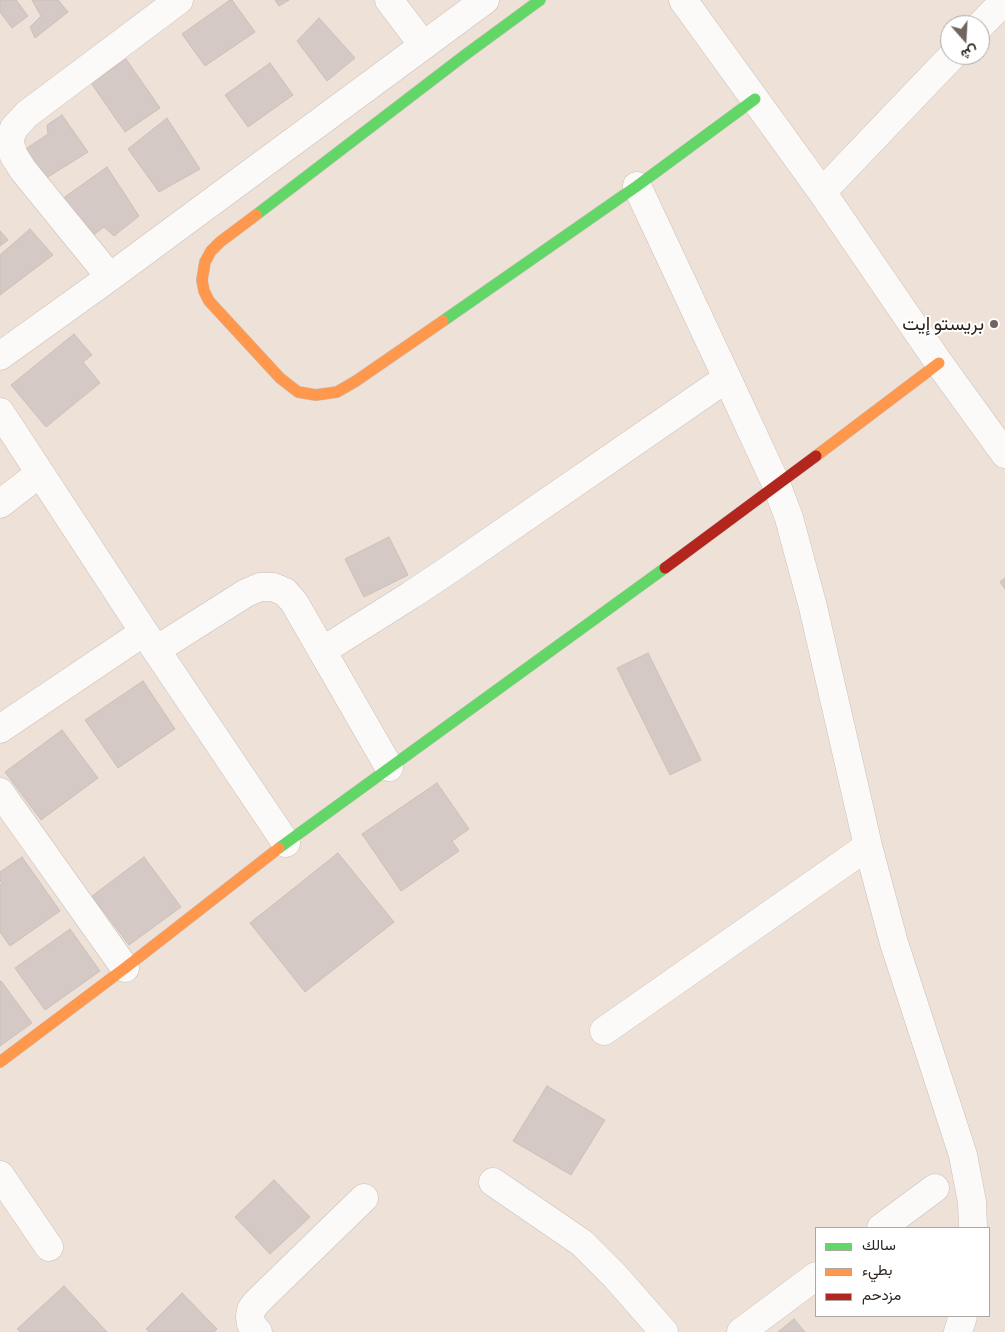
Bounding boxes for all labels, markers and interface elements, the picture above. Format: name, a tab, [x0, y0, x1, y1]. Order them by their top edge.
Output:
north arrow	[940, 15, 990, 65]
text: ش	[959, 43, 980, 64]
place label: بريستو إيت	[902, 313, 984, 335]
marker: بريستو إيت	[988, 318, 1000, 330]
legend	[815, 1227, 990, 1317]
text: سالك	[862, 1235, 896, 1253]
text: بطيء	[862, 1260, 892, 1278]
text: مزدحم	[862, 1285, 901, 1303]

